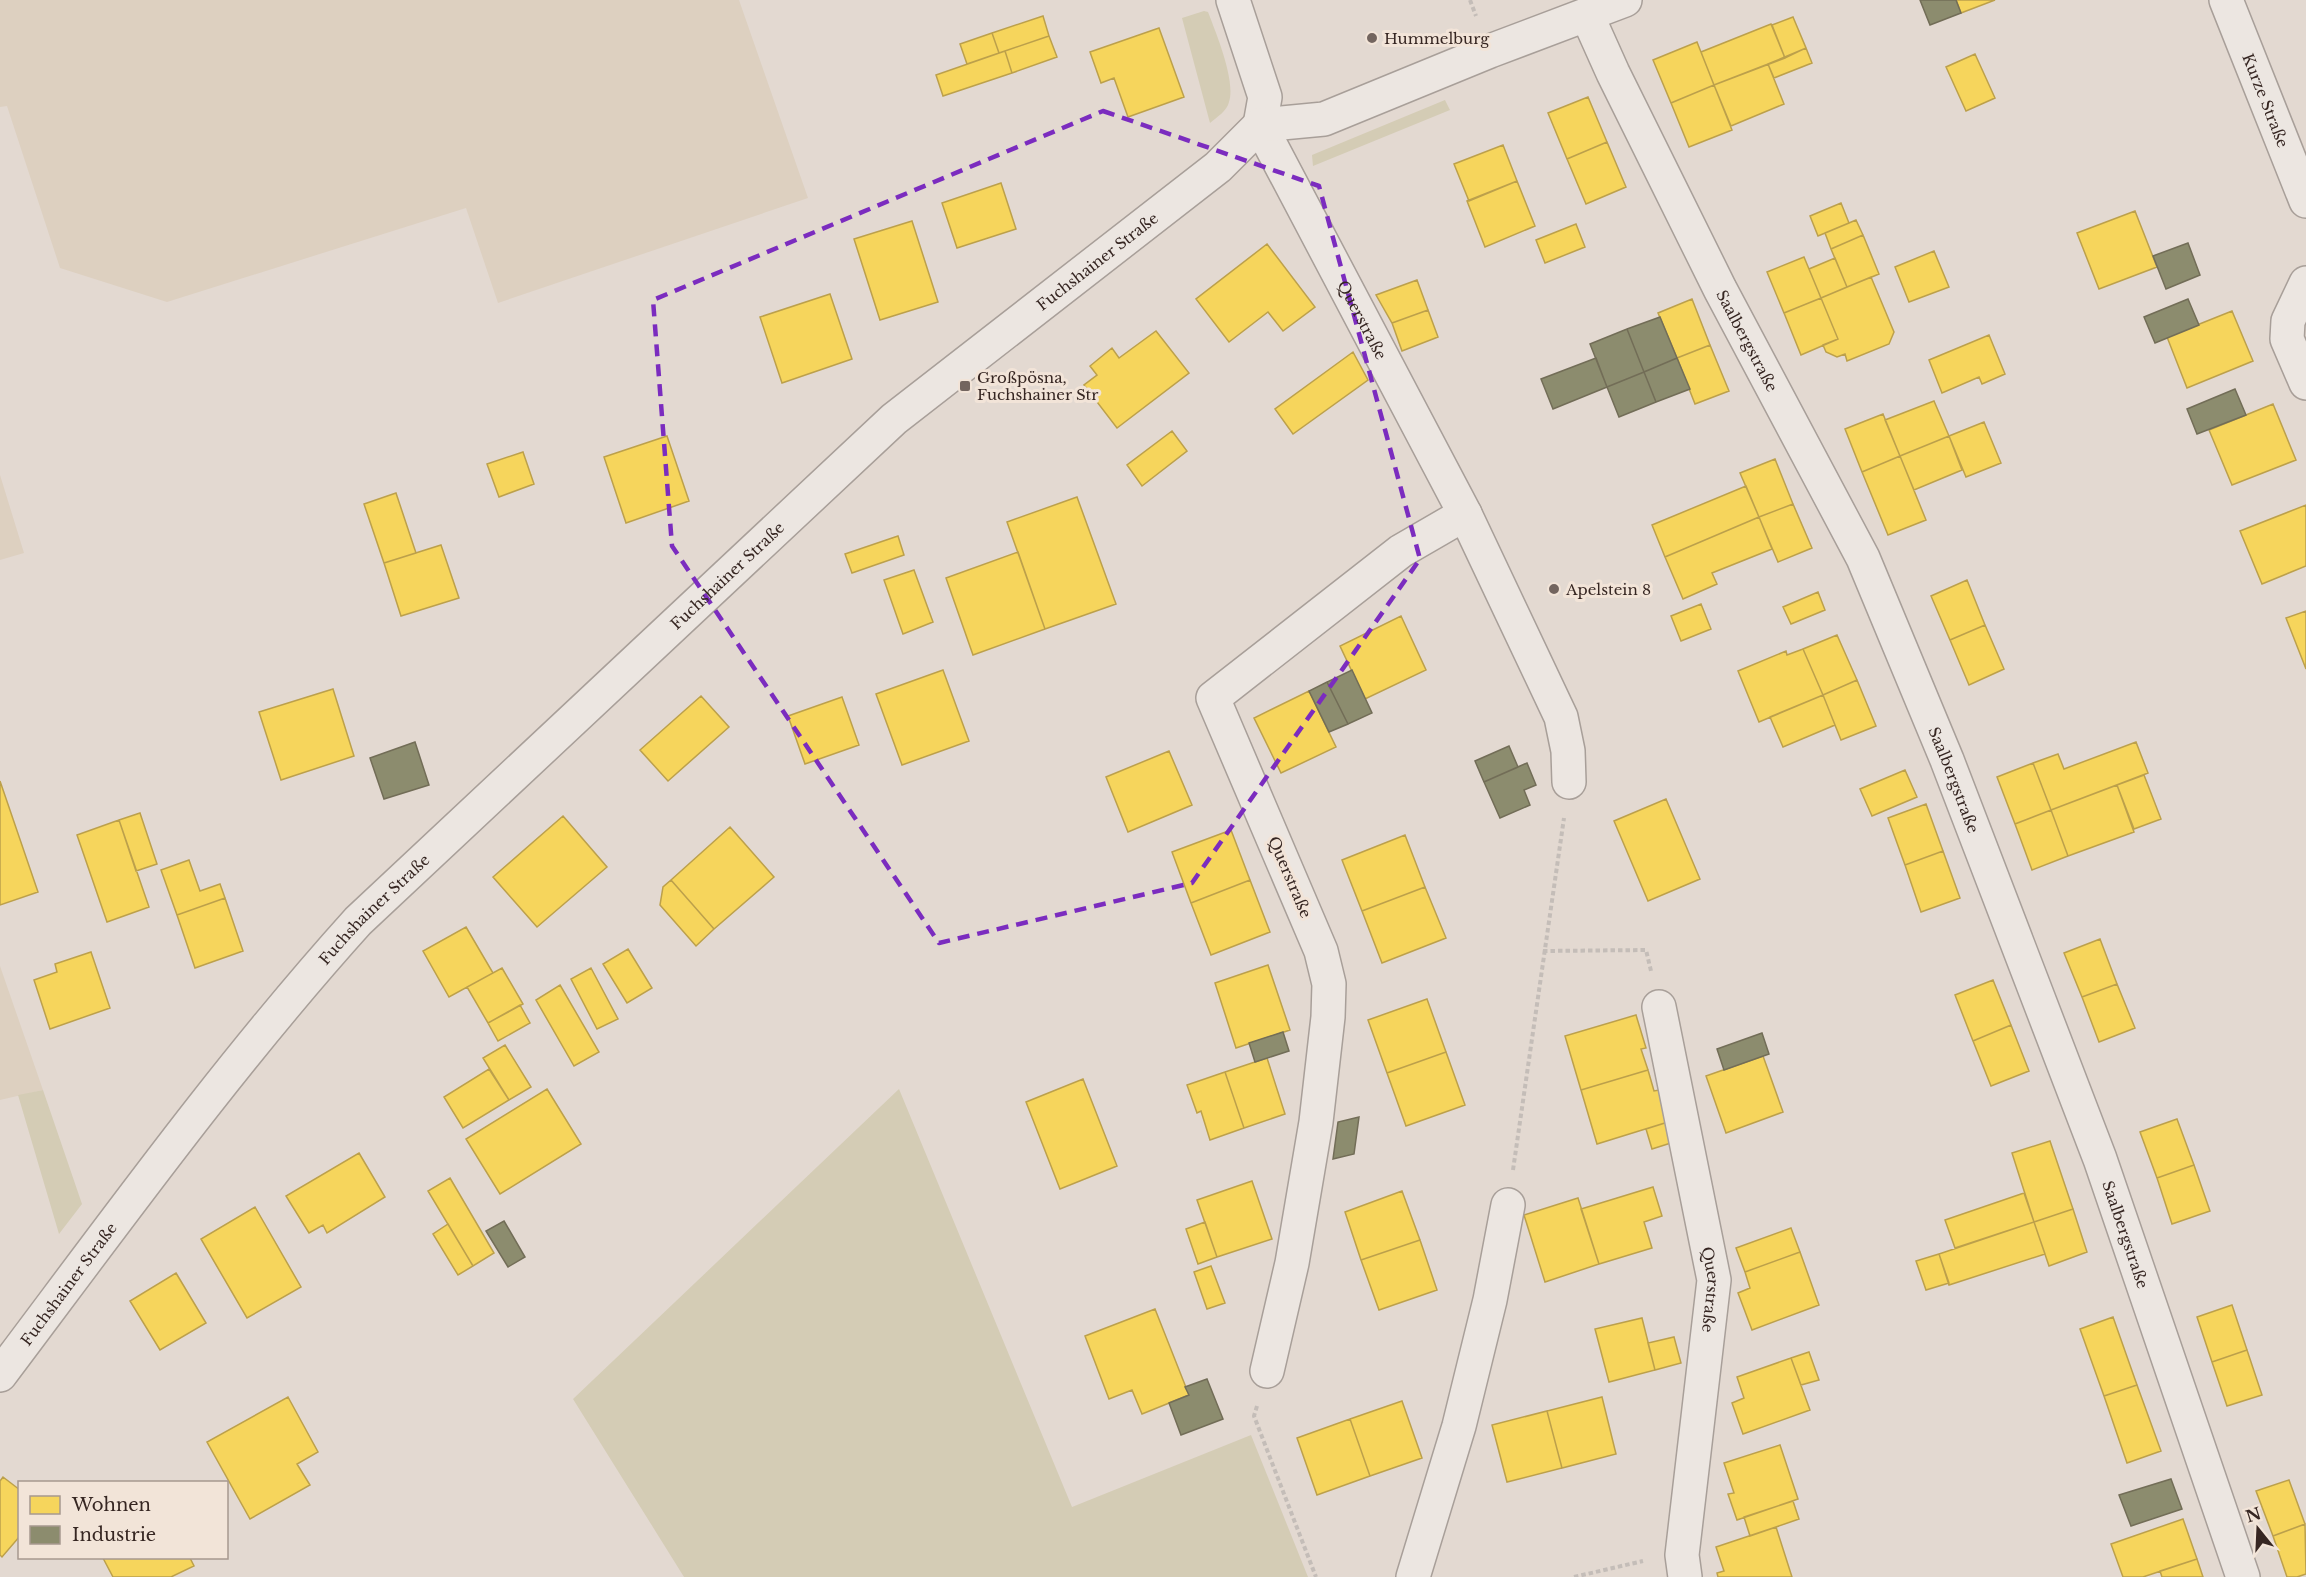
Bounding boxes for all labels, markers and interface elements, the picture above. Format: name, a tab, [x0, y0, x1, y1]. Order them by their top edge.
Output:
place label: Hummelburg	[1384, 29, 1490, 48]
marker: Hummelburg	[1365, 31, 1379, 45]
street label: Kurze Straße	[2239, 51, 2293, 150]
street label: Fuchshainer Straße	[1033, 208, 1162, 314]
street label: Querstraße	[1334, 277, 1391, 362]
street label: Saalbergstraße	[1713, 286, 1782, 395]
place label: Großpösna, Fuchshainer Str	[977, 368, 1099, 404]
marker: Großpösna, Fuchshainer Str	[958, 379, 972, 393]
street label: Fuchshainer Straße	[666, 518, 788, 633]
place label: Apelstein 8	[1565, 580, 1651, 599]
marker: Apelstein 8	[1547, 582, 1561, 596]
street label: Saalbergstraße	[1925, 724, 1984, 836]
street label: Querstraße	[1264, 833, 1316, 921]
street label: Fuchshainer Straße	[315, 850, 433, 968]
street label: Saalbergstraße	[2099, 1178, 2153, 1291]
street label: Fuchshainer Straße	[16, 1219, 121, 1349]
street label: Querstraße	[1698, 1245, 1724, 1334]
legend	[18, 1481, 228, 1559]
text: Wohnen	[71, 1494, 151, 1516]
north arrow	[2228, 1499, 2288, 1559]
text: N	[2243, 1503, 2264, 1527]
text: Industrie	[72, 1524, 156, 1546]

